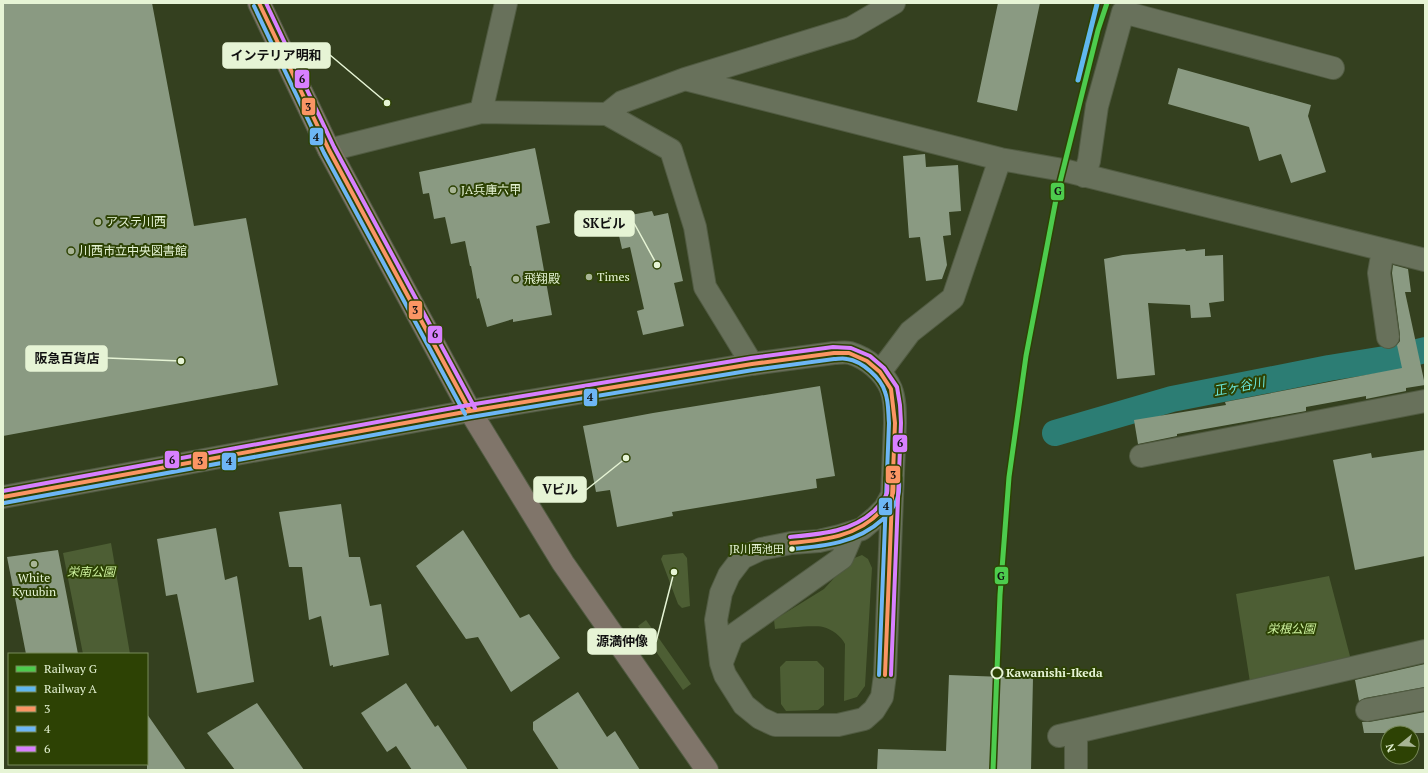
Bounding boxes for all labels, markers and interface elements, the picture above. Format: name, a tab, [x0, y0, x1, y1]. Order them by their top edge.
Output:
callout: インテリア明和	[223, 43, 330, 68]
text: インテリア明和	[230, 46, 322, 64]
line badge: 6	[294, 69, 310, 89]
text: 6	[299, 72, 305, 86]
line badge: 3	[301, 97, 316, 116]
text: 3	[305, 100, 311, 114]
line badge: 4	[309, 127, 324, 146]
text: 4	[313, 130, 320, 144]
place label: JA兵庫六甲	[461, 182, 521, 197]
line badge: G	[1050, 182, 1065, 201]
text: G	[1054, 184, 1062, 198]
marker: JA兵庫六甲	[448, 185, 458, 195]
callout: SKビル	[575, 211, 634, 236]
place label: アステ川西	[106, 214, 166, 229]
text: SKビル	[583, 214, 625, 232]
marker: アステ川西	[93, 217, 103, 227]
place label: 川西市立中央図書館	[79, 243, 187, 258]
marker: 川西市立中央図書館	[66, 246, 76, 256]
place label: Times	[597, 269, 630, 284]
place label: 飛翔殿	[524, 271, 560, 286]
marker: Times	[584, 272, 594, 282]
marker: 飛翔殿	[511, 274, 521, 284]
line badge: 3	[408, 300, 423, 320]
text: 3	[412, 303, 418, 317]
line badge: 6	[427, 325, 443, 344]
text: 6	[432, 327, 438, 341]
callout: 阪急百貨店	[26, 346, 107, 371]
text: 阪急百貨店	[34, 349, 100, 367]
water label: 正ヶ谷川	[1212, 372, 1268, 400]
line badge: 4	[583, 388, 598, 407]
text: 4	[587, 390, 594, 404]
line badge: 6	[892, 434, 908, 453]
text: 6	[897, 436, 903, 450]
line badge: 6	[164, 450, 180, 469]
line badge: 3	[192, 451, 208, 470]
line badge: 4	[221, 452, 237, 471]
text: 6	[169, 453, 175, 467]
text: 3	[197, 454, 203, 468]
text: 4	[226, 454, 233, 468]
line badge: 3	[885, 465, 901, 484]
text: 3	[890, 468, 896, 482]
callout: Vビル	[534, 477, 586, 502]
text: Vビル	[542, 480, 578, 498]
line badge: 4	[878, 497, 893, 516]
text: 4	[883, 499, 890, 513]
place label: JR川西池田	[729, 542, 784, 556]
marker: JR川西池田	[787, 544, 797, 554]
marker: White Kyuubin	[29, 559, 39, 569]
park label: 栄南公園	[67, 564, 117, 579]
line badge: G	[994, 566, 1009, 585]
text: G	[997, 569, 1005, 583]
place label: White Kyuubin	[12, 570, 56, 599]
park label: 栄根公園	[1267, 621, 1317, 636]
callout: 源満仲像	[588, 629, 656, 654]
text: 源満仲像	[596, 632, 648, 650]
legend	[8, 653, 148, 765]
text: Railway G	[44, 661, 98, 676]
place label: Kawanishi-Ikeda	[1006, 665, 1103, 680]
marker: Kawanishi-Ikeda	[990, 666, 1004, 680]
text: Railway A	[44, 681, 97, 696]
text: 3	[44, 701, 50, 716]
text: 4	[44, 721, 51, 736]
north arrow	[1380, 725, 1420, 765]
text: 6	[44, 741, 51, 756]
text: N	[1382, 741, 1398, 754]

